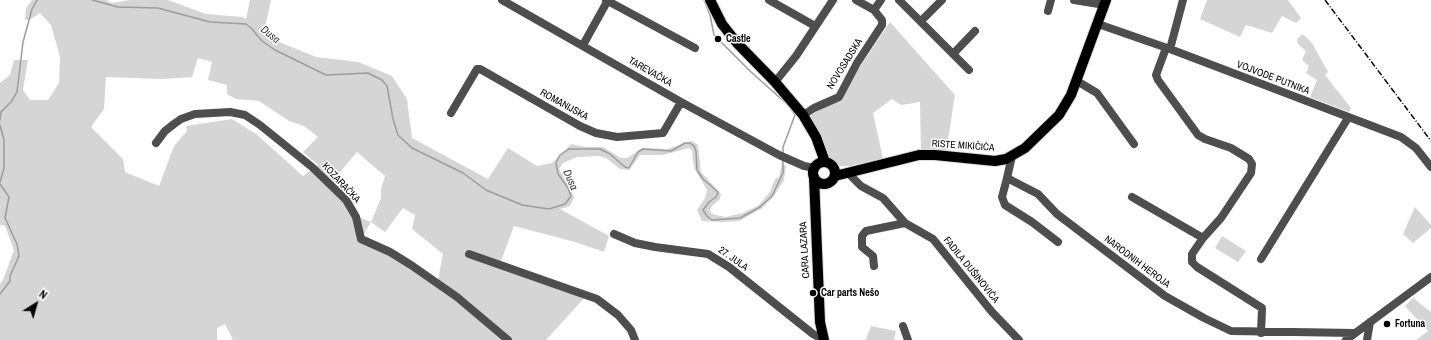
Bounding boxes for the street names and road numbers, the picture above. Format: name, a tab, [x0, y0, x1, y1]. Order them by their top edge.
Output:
street label: NOVOSADSKA	[825, 36, 865, 92]
street label: TAREVAČKA	[626, 55, 674, 89]
street label: VOJVODE PUTNIKA	[1235, 59, 1311, 97]
street label: ROMANIJSKA	[538, 87, 590, 123]
street label: RISTE MIKIČIĆA	[931, 138, 995, 154]
street label: KOZARAČKA	[319, 160, 363, 206]
street label: CARA LAZARA	[798, 221, 812, 279]
street label: NARODNIH HEROJA	[1102, 233, 1172, 291]
street label: FADILA DUŠINOVIĆA	[941, 235, 1001, 305]
street label: 27. JULA	[716, 244, 750, 274]

